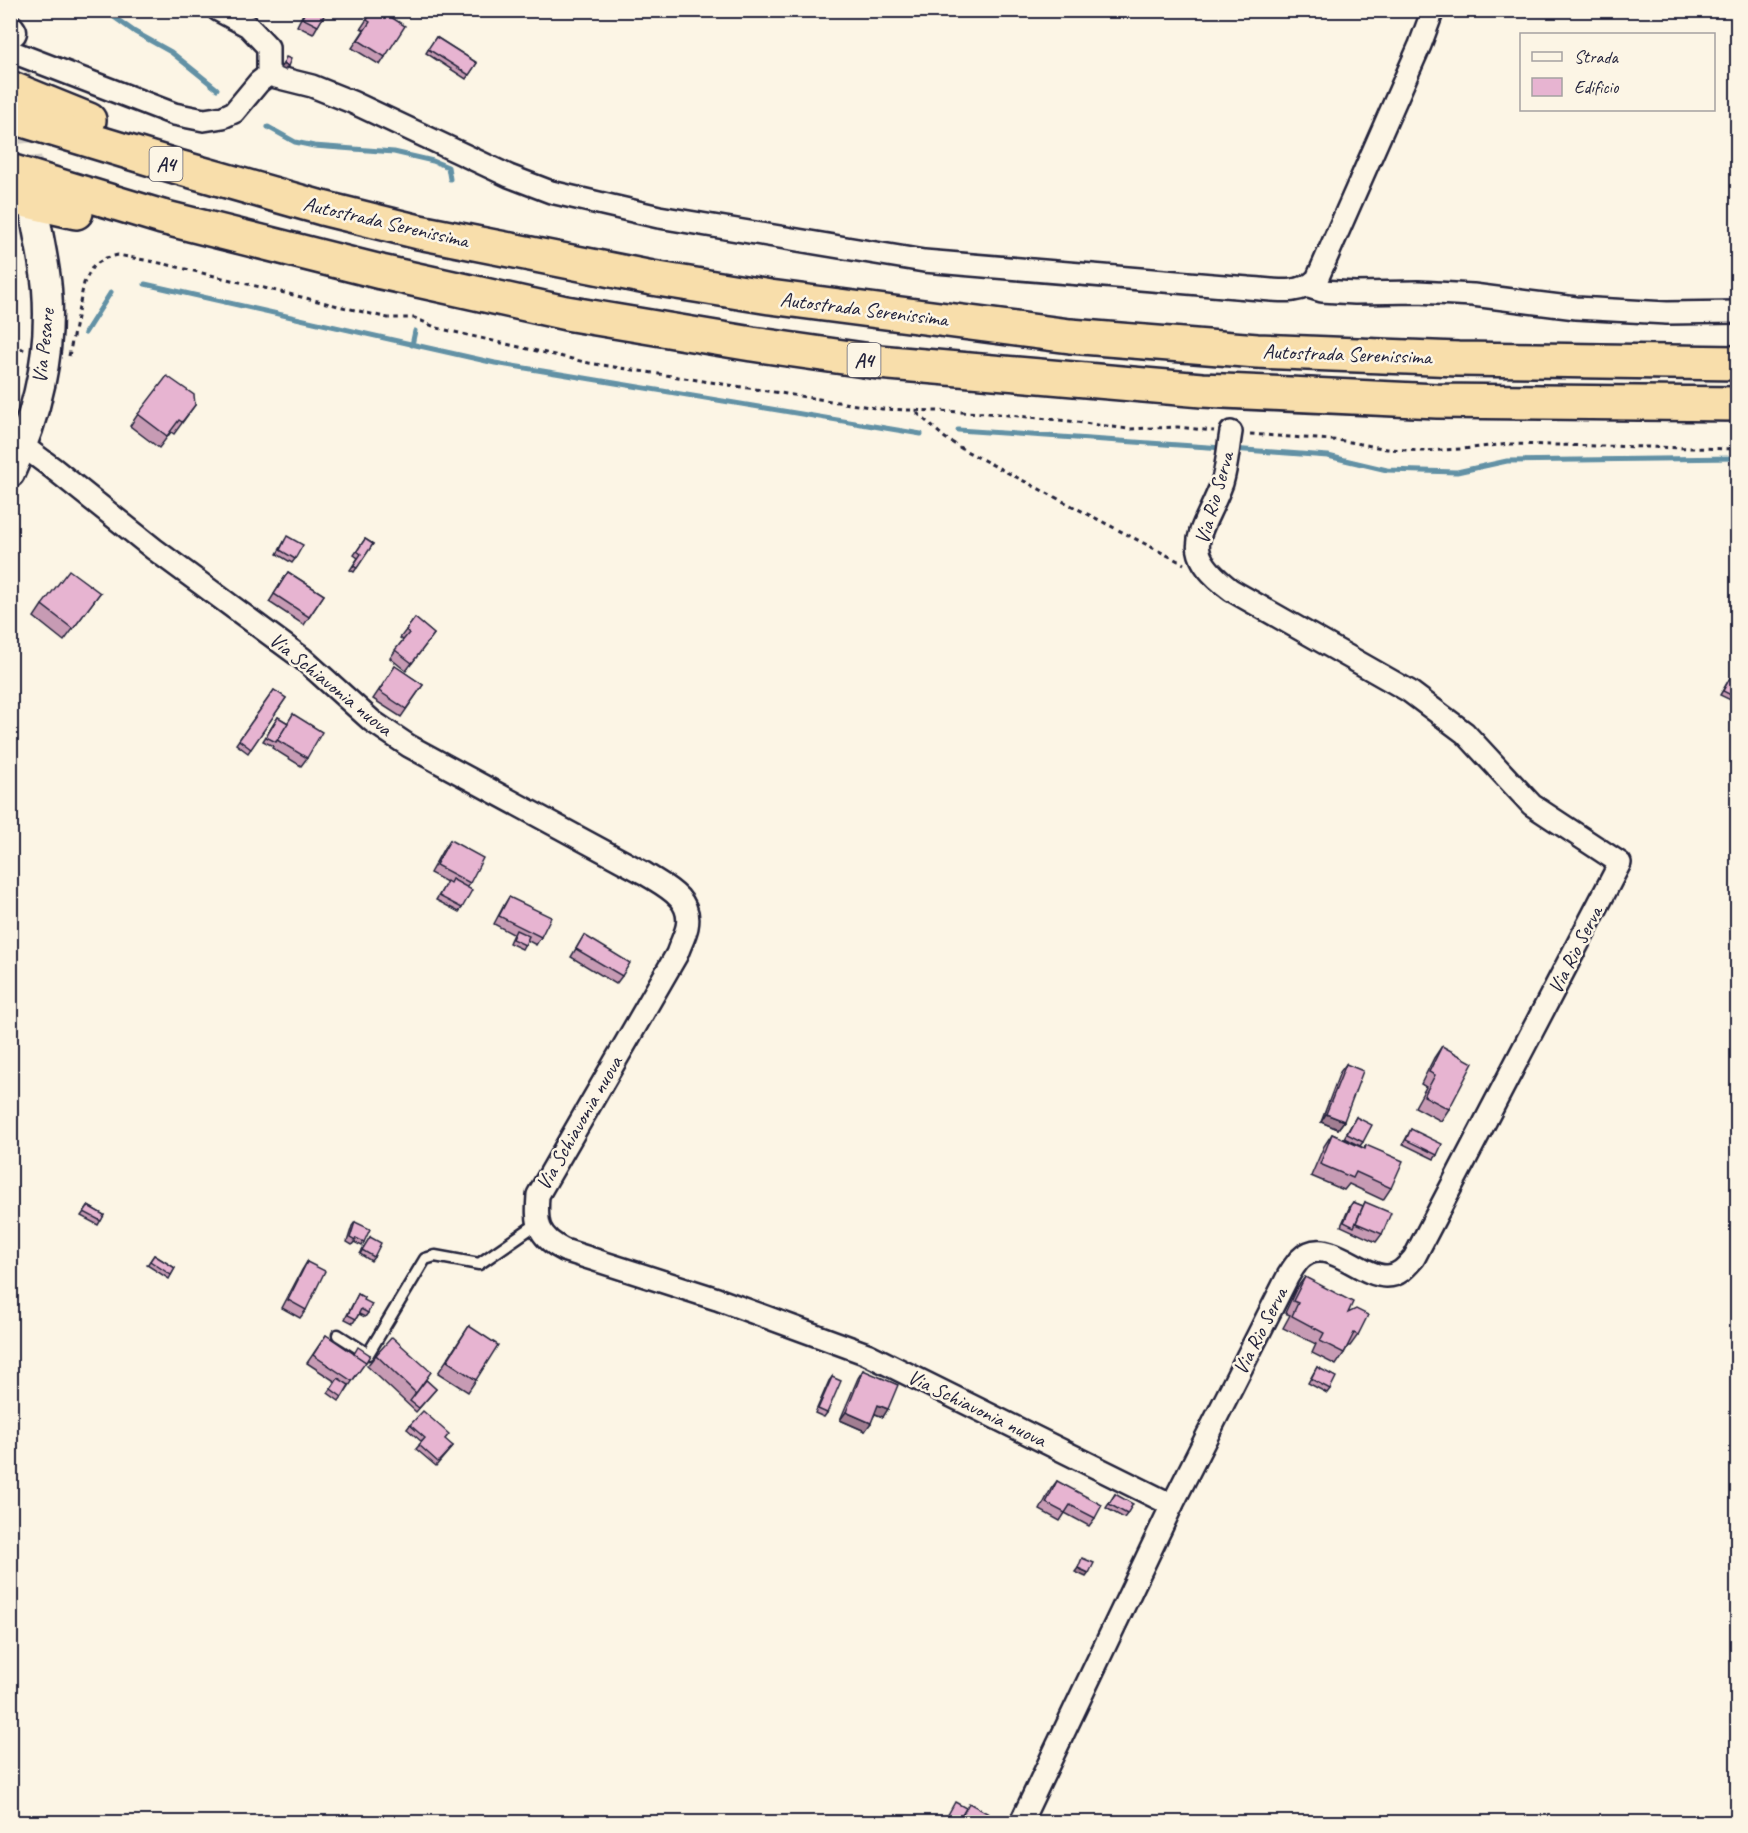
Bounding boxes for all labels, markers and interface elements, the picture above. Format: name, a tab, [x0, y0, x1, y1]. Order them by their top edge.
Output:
legend	[1520, 33, 1715, 111]
text: Strada	[1574, 46, 1619, 68]
text: Edificio	[1574, 76, 1620, 98]
road number: A4	[150, 147, 182, 181]
street label: Autostrada Serenissima	[301, 190, 473, 254]
street label: Autostrada Serenissima	[779, 286, 952, 332]
street label: Via Pesare	[26, 306, 60, 385]
street label: Autostrada Serenissima	[1262, 338, 1434, 370]
road number: A4	[848, 343, 880, 377]
street label: Via Rio Serva	[1189, 447, 1240, 547]
street label: Via Schiavonia nuova	[264, 626, 399, 743]
street label: Via Rio Serva	[1542, 900, 1609, 998]
street label: Via Schiavonia nuova	[530, 1050, 629, 1195]
street label: Via Rio Serva	[1227, 1281, 1294, 1379]
street label: Via Schiavonia nuova	[904, 1363, 1052, 1454]

